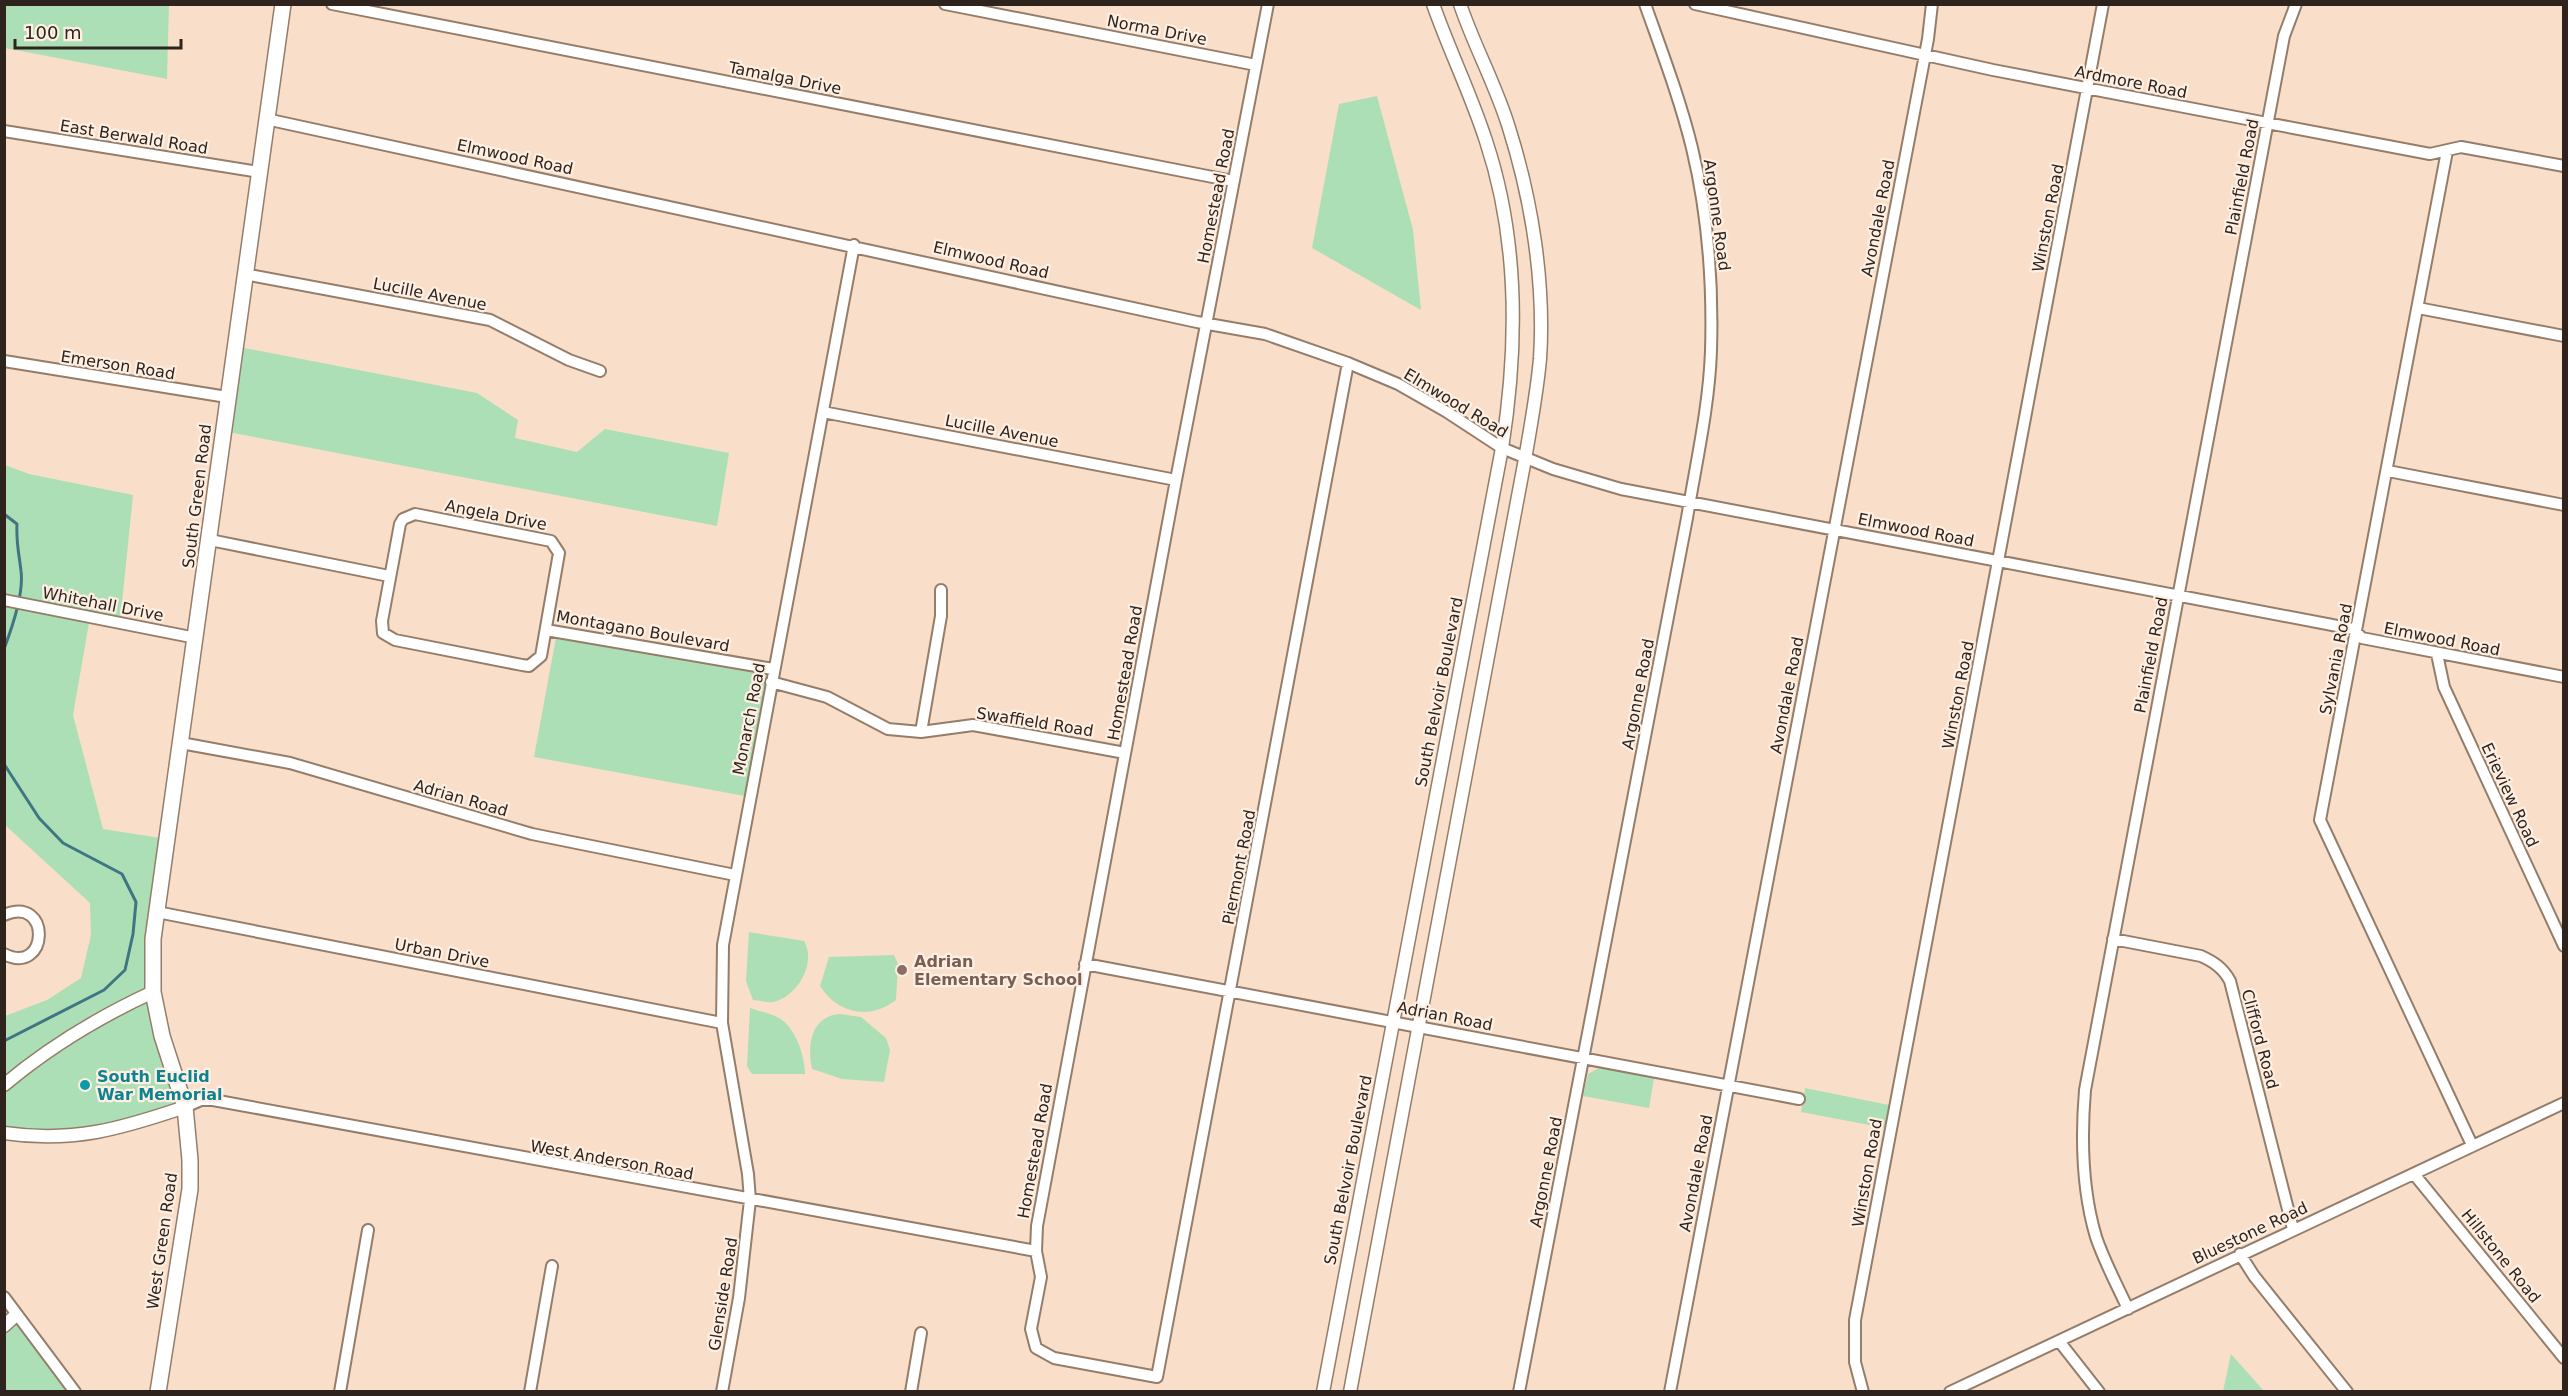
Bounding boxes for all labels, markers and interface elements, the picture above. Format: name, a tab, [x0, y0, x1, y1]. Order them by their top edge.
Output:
street label: Norma Drive	[1106, 11, 1208, 49]
scale bar	[15, 12, 182, 50]
text: 100 m	[24, 22, 82, 43]
street label: Tamalga Drive	[726, 58, 843, 98]
street label: Ardmore Road	[2073, 62, 2189, 102]
street label: East Berwald Road	[59, 116, 209, 158]
street label: Plainfield Road	[2221, 117, 2263, 237]
street label: Homestead Road	[1194, 127, 1238, 265]
street label: Elmwood Road	[455, 135, 575, 179]
street label: Argonne Road	[1700, 158, 1734, 272]
street label: Avondale Road	[1857, 158, 1899, 278]
street label: Winston Road	[2028, 162, 2068, 274]
street label: Elmwood Road	[931, 237, 1051, 283]
street label: Lucille Avenue	[372, 274, 488, 314]
street label: Emerson Road	[59, 347, 177, 383]
street label: Elmwood Road	[1400, 364, 1512, 442]
street label: Lucille Avenue	[944, 411, 1060, 451]
street label: South Green Road	[179, 423, 215, 569]
street label: Angela Drive	[444, 496, 548, 534]
street label: Elmwood Road	[1856, 509, 1976, 551]
street label: Whitehall Drive	[41, 583, 165, 625]
street label: South Belvoir Boulevard	[1411, 595, 1467, 789]
street label: Plainfield Road	[2130, 595, 2172, 715]
street label: Sylvania Road	[2316, 602, 2356, 716]
street label: Homestead Road	[1104, 604, 1146, 742]
street label: Montagano Boulevard	[555, 606, 731, 656]
street label: Elmwood Road	[2382, 618, 2502, 660]
street label: Avondale Road	[1766, 635, 1808, 755]
street label: Argonne Road	[1618, 637, 1658, 751]
street label: Winston Road	[1938, 639, 1978, 751]
street label: Monarch Road	[729, 661, 769, 777]
street label: Swaffield Road	[975, 703, 1095, 741]
street label: Erieview Road	[2477, 740, 2543, 850]
street label: Adrian Road	[412, 775, 510, 821]
street label: Piermont Road	[1219, 808, 1259, 926]
street label: Urban Drive	[393, 935, 491, 971]
place label: Adrian Elementary School	[914, 952, 1082, 989]
marker: Adrian Elementary School	[895, 963, 909, 977]
street label: Clifford Road	[2238, 987, 2282, 1091]
street label: Adrian Road	[1396, 997, 1494, 1035]
place label: South Euclid War Memorial	[97, 1067, 222, 1104]
street label: South Belvoir Boulevard	[1320, 1073, 1376, 1267]
marker: South Euclid War Memorial	[78, 1078, 92, 1092]
street label: Homestead Road	[1014, 1082, 1056, 1220]
street label: Avondale Road	[1675, 1113, 1717, 1233]
street label: Argonne Road	[1526, 1115, 1566, 1229]
street label: Winston Road	[1848, 1117, 1886, 1229]
street label: West Anderson Road	[529, 1136, 695, 1184]
street label: West Green Road	[143, 1171, 181, 1311]
street label: Bluestone Road	[2189, 1198, 2311, 1268]
street label: Hillstone Road	[2457, 1205, 2545, 1307]
street label: Glenside Road	[705, 1236, 741, 1352]

